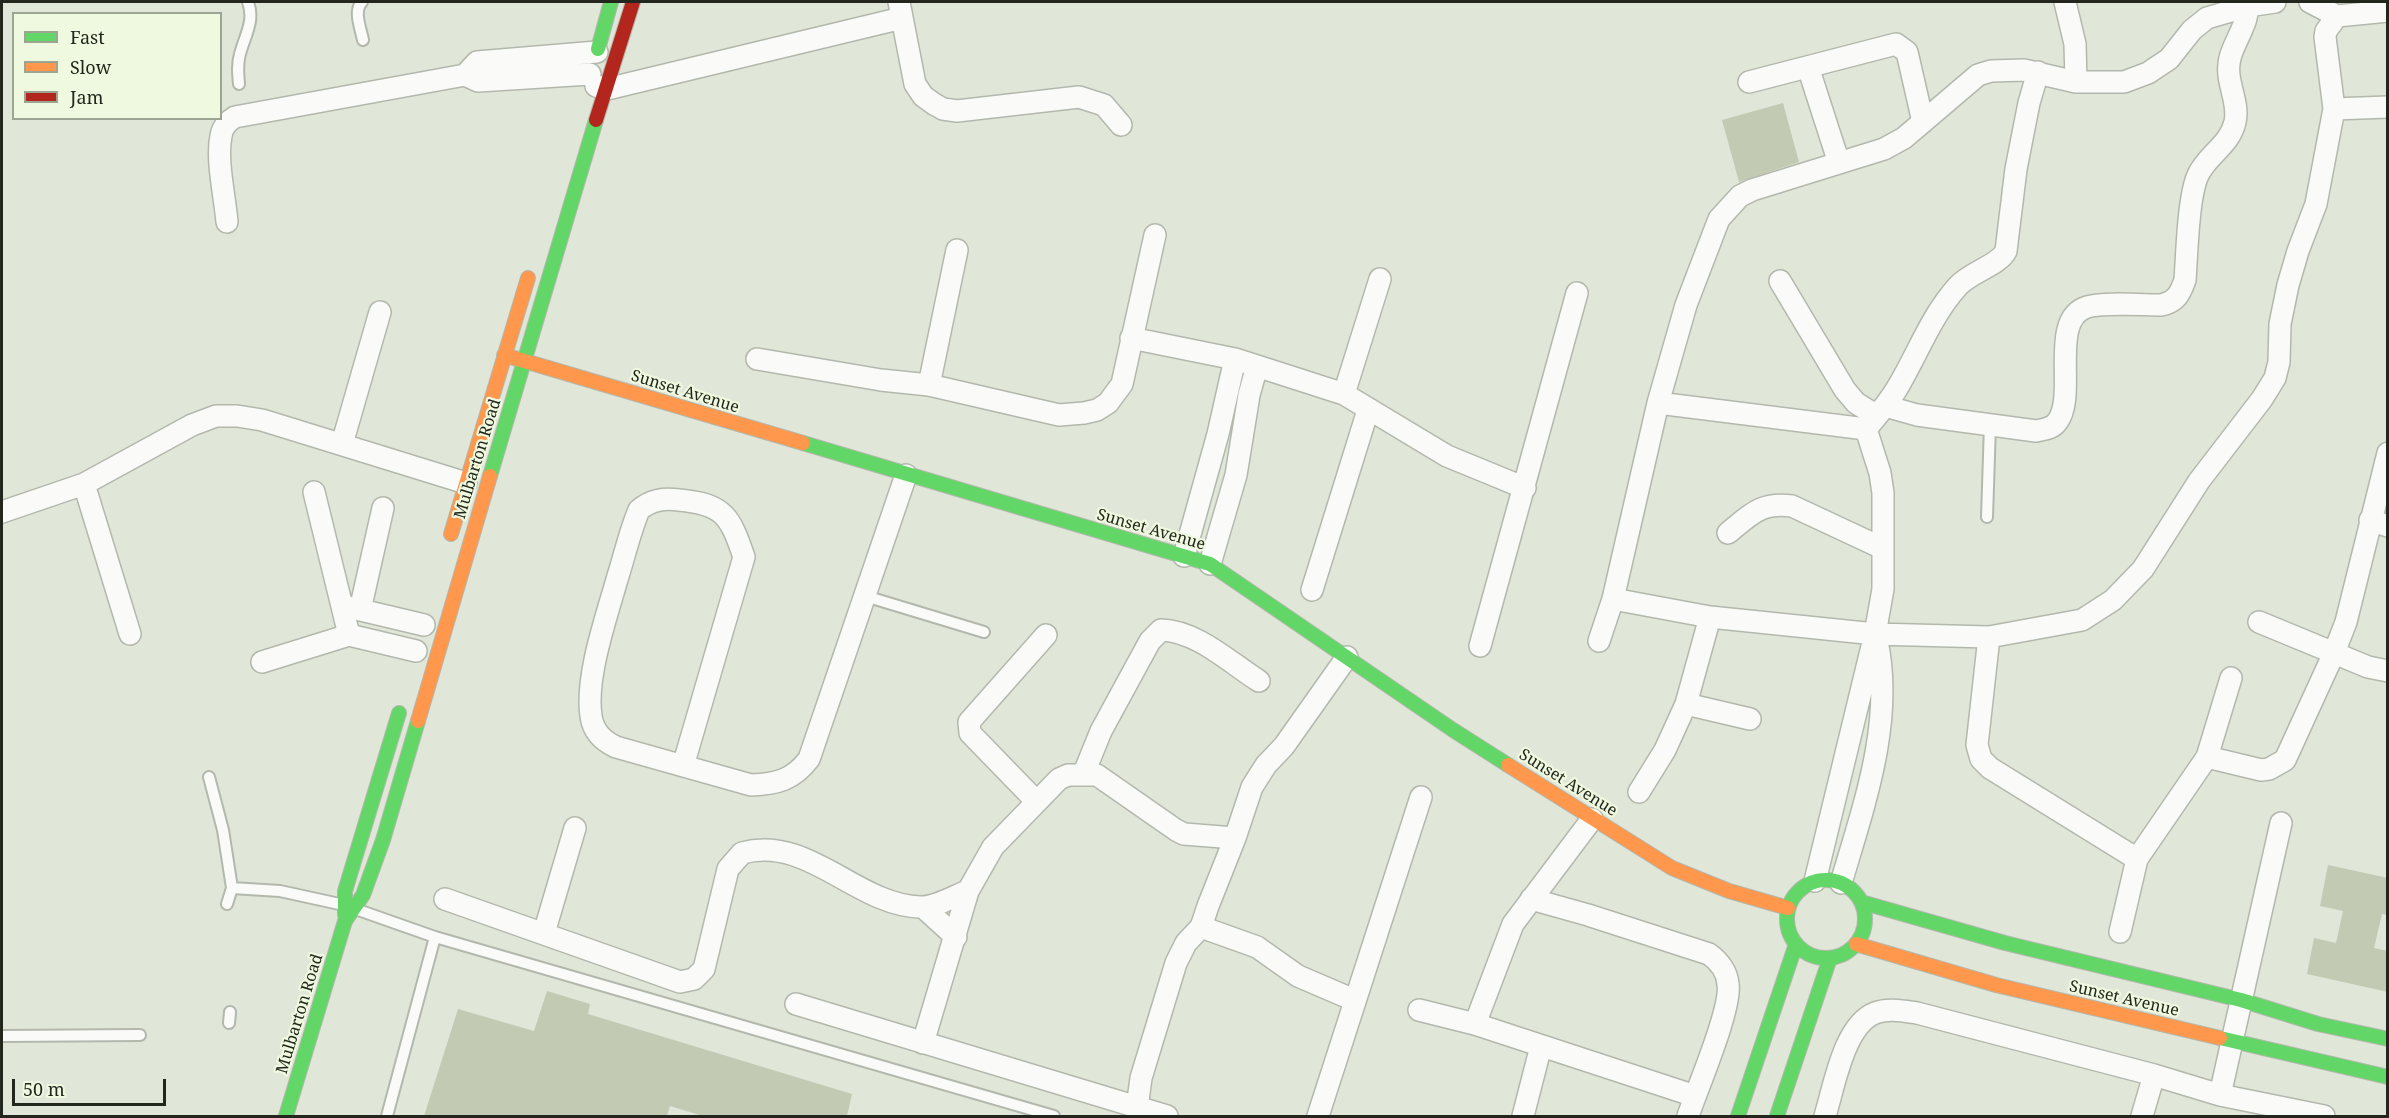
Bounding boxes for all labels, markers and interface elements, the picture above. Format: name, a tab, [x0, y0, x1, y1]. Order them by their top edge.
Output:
legend	[12, 12, 222, 120]
text: Fast	[70, 25, 105, 49]
text: Slow	[70, 55, 111, 79]
text: Jam	[70, 85, 104, 109]
street label: Sunset Avenue	[629, 366, 741, 418]
street label: Mulbarton Road	[451, 397, 505, 521]
street label: Sunset Avenue	[1095, 505, 1207, 555]
street label: Sunset Avenue	[1515, 745, 1621, 821]
street label: Mulbarton Road	[273, 952, 327, 1076]
street label: Sunset Avenue	[2067, 977, 2181, 1021]
scale bar	[15, 1067, 170, 1105]
text: 50 m	[23, 1077, 65, 1101]

